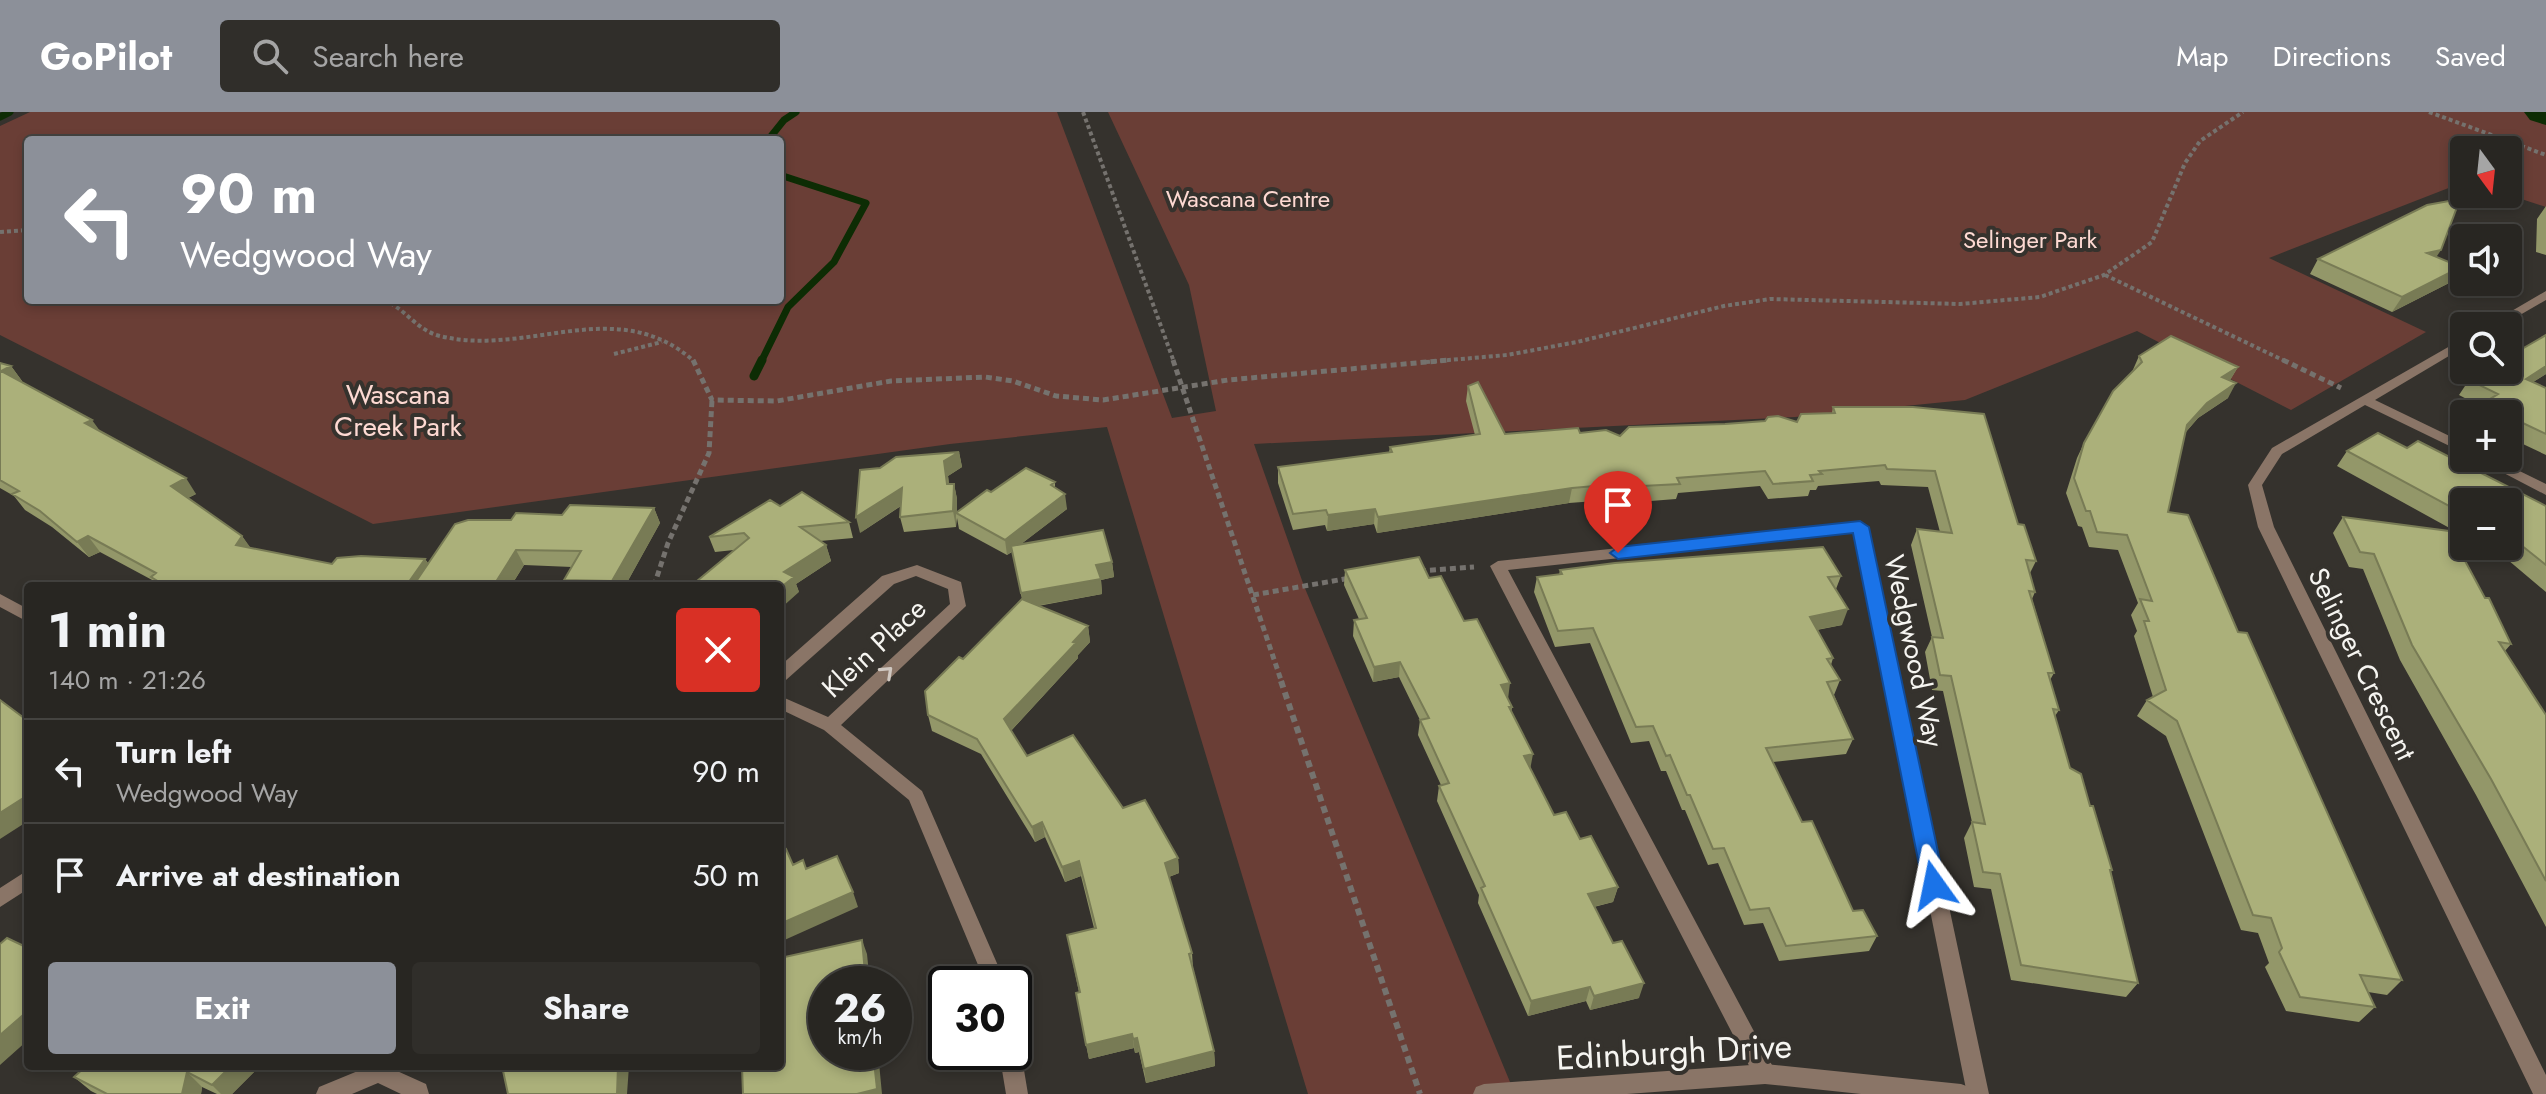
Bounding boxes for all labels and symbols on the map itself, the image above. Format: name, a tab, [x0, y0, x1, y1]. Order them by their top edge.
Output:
north arrow	[2450, 136, 2522, 208]
park label: Wascana Centre	[1166, 181, 1330, 216]
park label: Selinger Park	[1963, 222, 2097, 257]
park label: Wascana Creek Park	[334, 374, 463, 447]
pin	[1584, 471, 1652, 553]
street label: Wedgwood Way	[1874, 551, 1955, 752]
street label: Selinger Crescent	[2298, 561, 2427, 768]
street label: Klein Place	[812, 589, 936, 707]
one-way arrow	[877, 667, 892, 681]
position arrow	[1892, 843, 1976, 927]
speed limit sign: 30	[928, 966, 1032, 1070]
street label: Edinburgh Drive	[1555, 1021, 1793, 1083]

